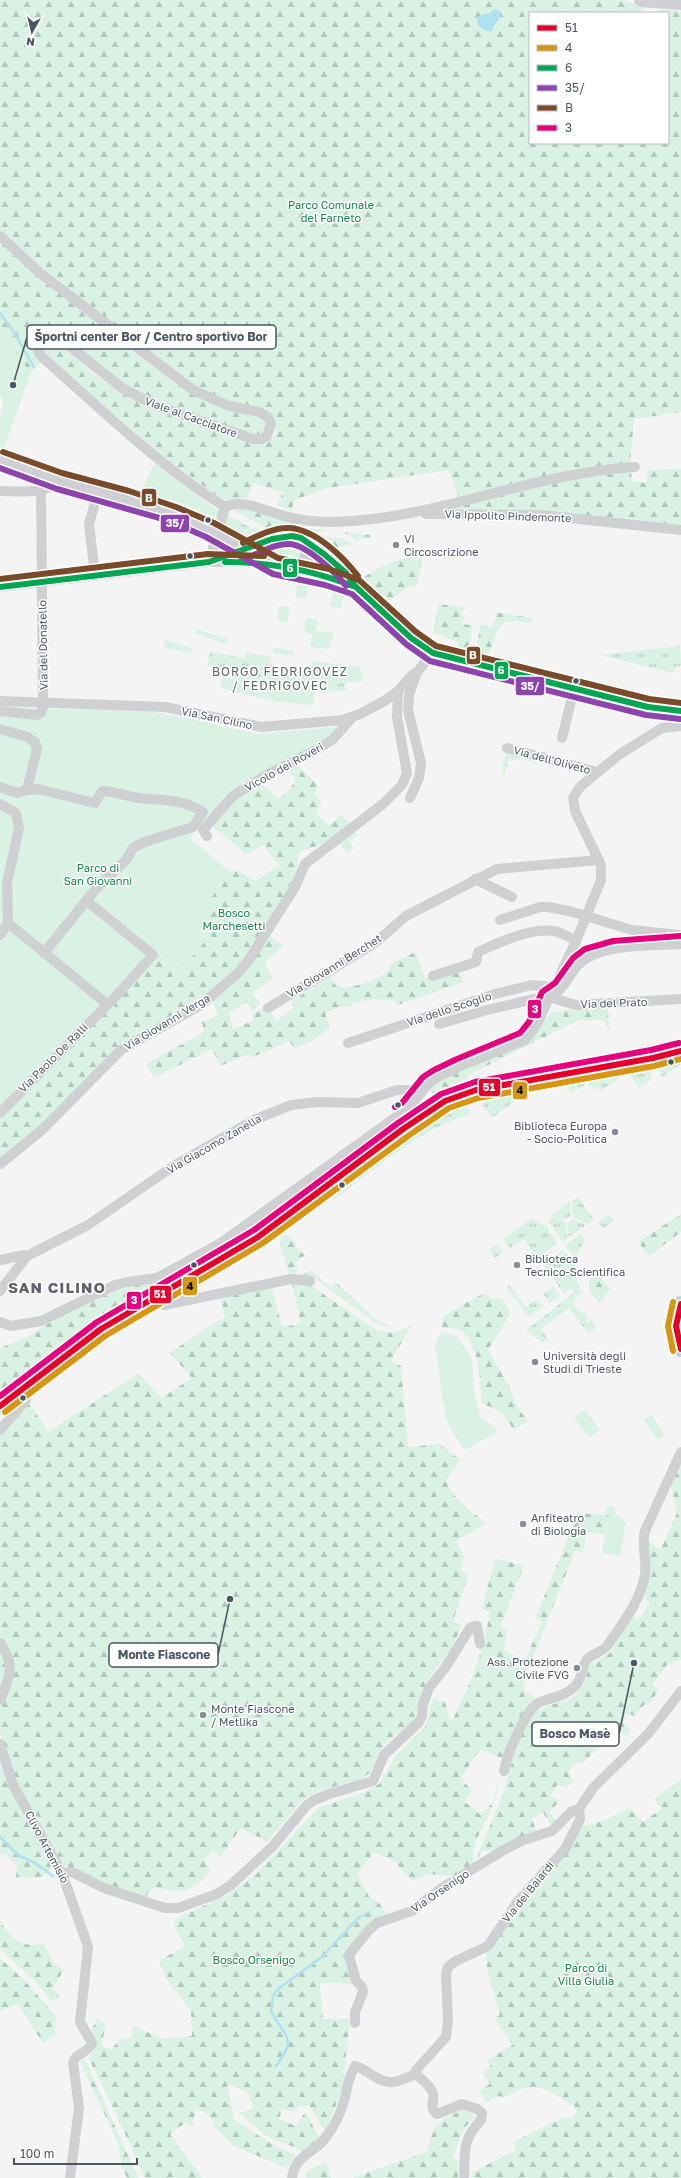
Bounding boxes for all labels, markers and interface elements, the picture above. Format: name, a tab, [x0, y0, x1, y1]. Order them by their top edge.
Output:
north arrow	[12, 12, 52, 52]
legend	[529, 12, 669, 144]
text: 51	[565, 20, 578, 35]
text: N	[25, 35, 36, 49]
text: 4	[565, 40, 572, 55]
text: 6	[565, 60, 572, 75]
text: 35/	[565, 80, 585, 95]
text: B	[565, 100, 573, 115]
text: 3	[565, 120, 572, 135]
park label: Parco Comunale del Farneto	[288, 198, 374, 224]
callout: Športni center Bor / Centro sportivo Bor	[27, 325, 276, 349]
text: Športni center Bor / Centro sportivo Bor	[35, 329, 268, 344]
street label: Viale al Cacciatore	[143, 394, 239, 439]
line badge: B	[141, 488, 157, 507]
text: B	[145, 491, 153, 504]
street label: Via Ippolito Pindemonte	[444, 507, 572, 524]
line badge: 35/	[160, 514, 190, 533]
unlabelled marker	[203, 515, 213, 525]
text: 35/	[166, 516, 185, 529]
place label: VI Circoscrizione	[404, 532, 479, 558]
marker: VI Circoscrizione	[391, 540, 401, 550]
unlabelled marker	[185, 551, 195, 561]
line badge: 6	[282, 558, 298, 578]
text: 6	[287, 561, 294, 574]
street label: Via del Donatello	[35, 599, 50, 690]
line badge: B	[466, 646, 481, 665]
text: B	[469, 648, 477, 661]
line badge: 6	[494, 661, 509, 680]
text: 6	[498, 663, 505, 676]
district label: BORGO FEDRIGOVEZ / FEDRIGOVEC	[212, 664, 348, 693]
line badge: 35/	[515, 676, 545, 696]
unlabelled marker	[571, 676, 581, 686]
text: 35/	[521, 679, 540, 692]
street label: Via San Cilino	[180, 704, 254, 731]
street label: Vicolo dei Roveri	[242, 740, 325, 794]
street label: Via dell'Oliveto	[512, 743, 593, 776]
park label: Parco di San Giovanni	[64, 861, 132, 887]
park label: Bosco Marchesetti	[203, 906, 265, 932]
street label: Via Giovanni Berchet	[284, 931, 383, 1000]
street label: Via dello Scoglio	[405, 989, 493, 1028]
street label: Via Giovanni Verga	[121, 991, 212, 1052]
street label: Via del Prato	[580, 995, 648, 1010]
line badge: 3	[527, 999, 542, 1019]
text: 3	[532, 1002, 539, 1015]
street label: Via Paolo De Ralli	[15, 1020, 90, 1095]
unlabelled marker	[666, 1057, 676, 1067]
line badge: 51	[478, 1078, 501, 1097]
text: 51	[483, 1080, 496, 1093]
line badge: 4	[512, 1081, 528, 1100]
text: 4	[517, 1083, 524, 1096]
unlabelled marker	[393, 1100, 403, 1110]
street label: Via Giacomo Zanella	[164, 1111, 263, 1176]
place label: Biblioteca Europa - Socio-Politica	[514, 1119, 607, 1145]
marker: Biblioteca Europa - Socio-Politica	[610, 1127, 620, 1137]
unlabelled marker	[337, 1180, 347, 1190]
place label: Biblioteca Tecnico-Scientifica	[525, 1252, 625, 1278]
unlabelled marker	[189, 1260, 199, 1270]
marker: Biblioteca Tecnico-Scientifica	[512, 1260, 522, 1270]
line badge: 4	[182, 1276, 198, 1296]
district label: SAN CILINO	[8, 1278, 106, 1296]
text: 4	[187, 1279, 194, 1292]
line badge: 51	[149, 1285, 172, 1304]
text: 51	[154, 1287, 167, 1300]
line badge: 3	[126, 1291, 142, 1310]
text: 3	[131, 1293, 138, 1306]
place label: Università degli Studi di Trieste	[543, 1349, 626, 1375]
marker: Università degli Studi di Trieste	[530, 1357, 540, 1367]
unlabelled marker	[18, 1393, 28, 1403]
place label: Anfiteatro di Biologia	[531, 1511, 586, 1537]
marker: Anfiteatro di Biologia	[518, 1519, 528, 1529]
callout: Monte Fiascone	[109, 1643, 218, 1667]
text: Monte Fiascone	[118, 1647, 210, 1662]
place label: Ass. Protezione Civile FVG	[487, 1655, 569, 1681]
marker: Ass. Protezione Civile FVG	[572, 1663, 582, 1673]
place label: Monte Fiascone / Metlika	[211, 1702, 295, 1728]
marker: Monte Fiascone / Metlika	[198, 1710, 208, 1720]
callout: Bosco Masè	[532, 1722, 619, 1746]
text: Bosco Masè	[540, 1726, 610, 1741]
street label: Clivo Artemisio	[23, 1808, 72, 1885]
street label: Via dei Baiardi	[499, 1859, 556, 1925]
street label: Via Orsenigo	[408, 1866, 471, 1915]
park label: Bosco Orsenigo	[213, 1953, 296, 1966]
park label: Parco di Villa Giulia	[558, 1961, 614, 1987]
scale bar	[14, 2140, 137, 2166]
text: 100 m	[20, 2146, 54, 2161]

